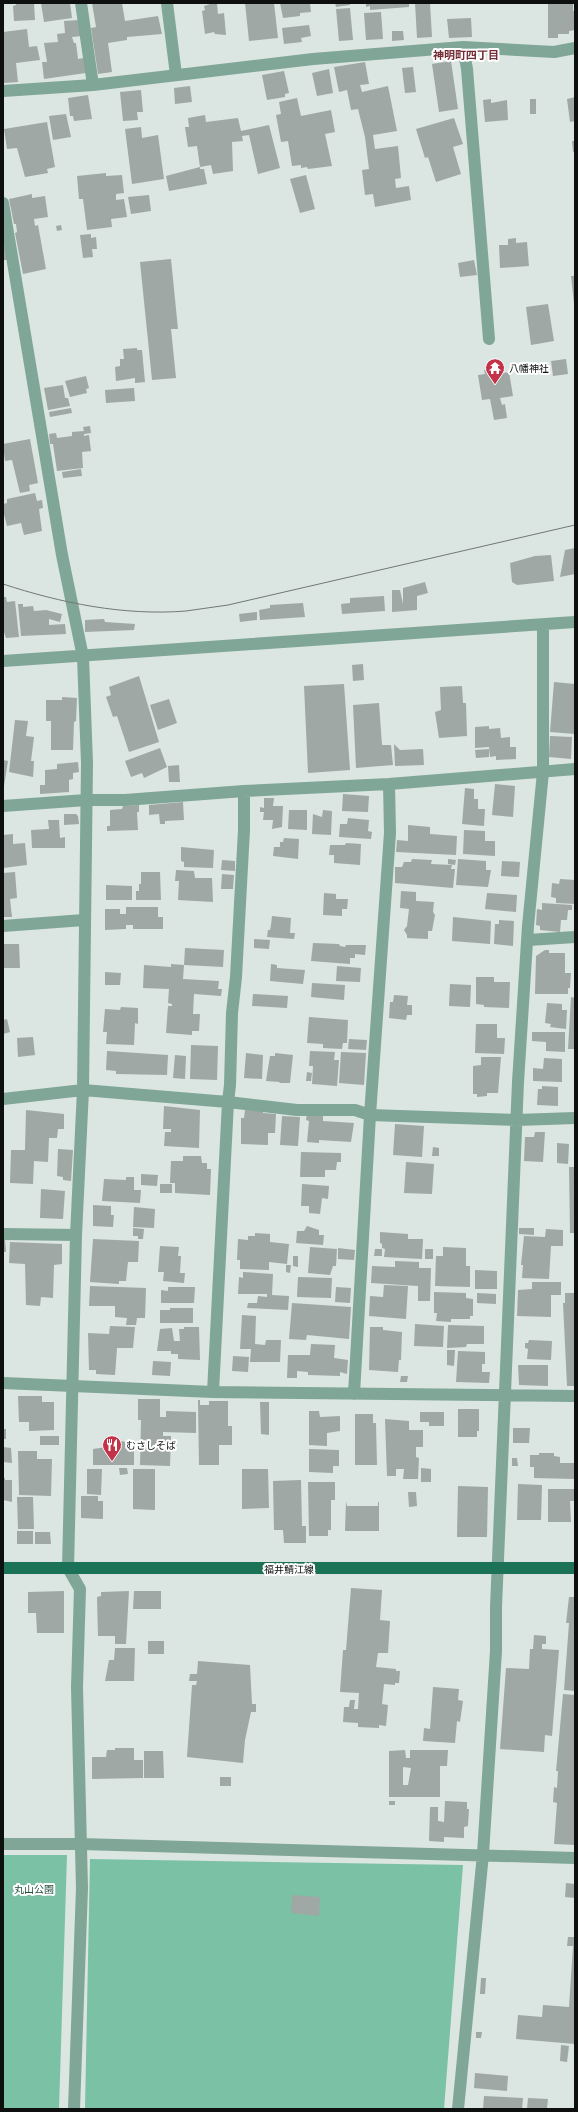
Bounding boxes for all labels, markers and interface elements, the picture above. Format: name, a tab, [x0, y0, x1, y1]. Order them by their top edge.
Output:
district label: 神明町四丁目	[433, 48, 499, 62]
temple icon: 八幡神社	[484, 357, 506, 385]
place label: 八幡神社	[509, 362, 549, 375]
restaurant icon: むさしそば	[101, 1434, 123, 1462]
place label: むさしそば	[126, 1439, 176, 1452]
street label: 福井鯖江線	[264, 1563, 314, 1576]
park label: 丸山公園	[14, 1883, 54, 1896]

